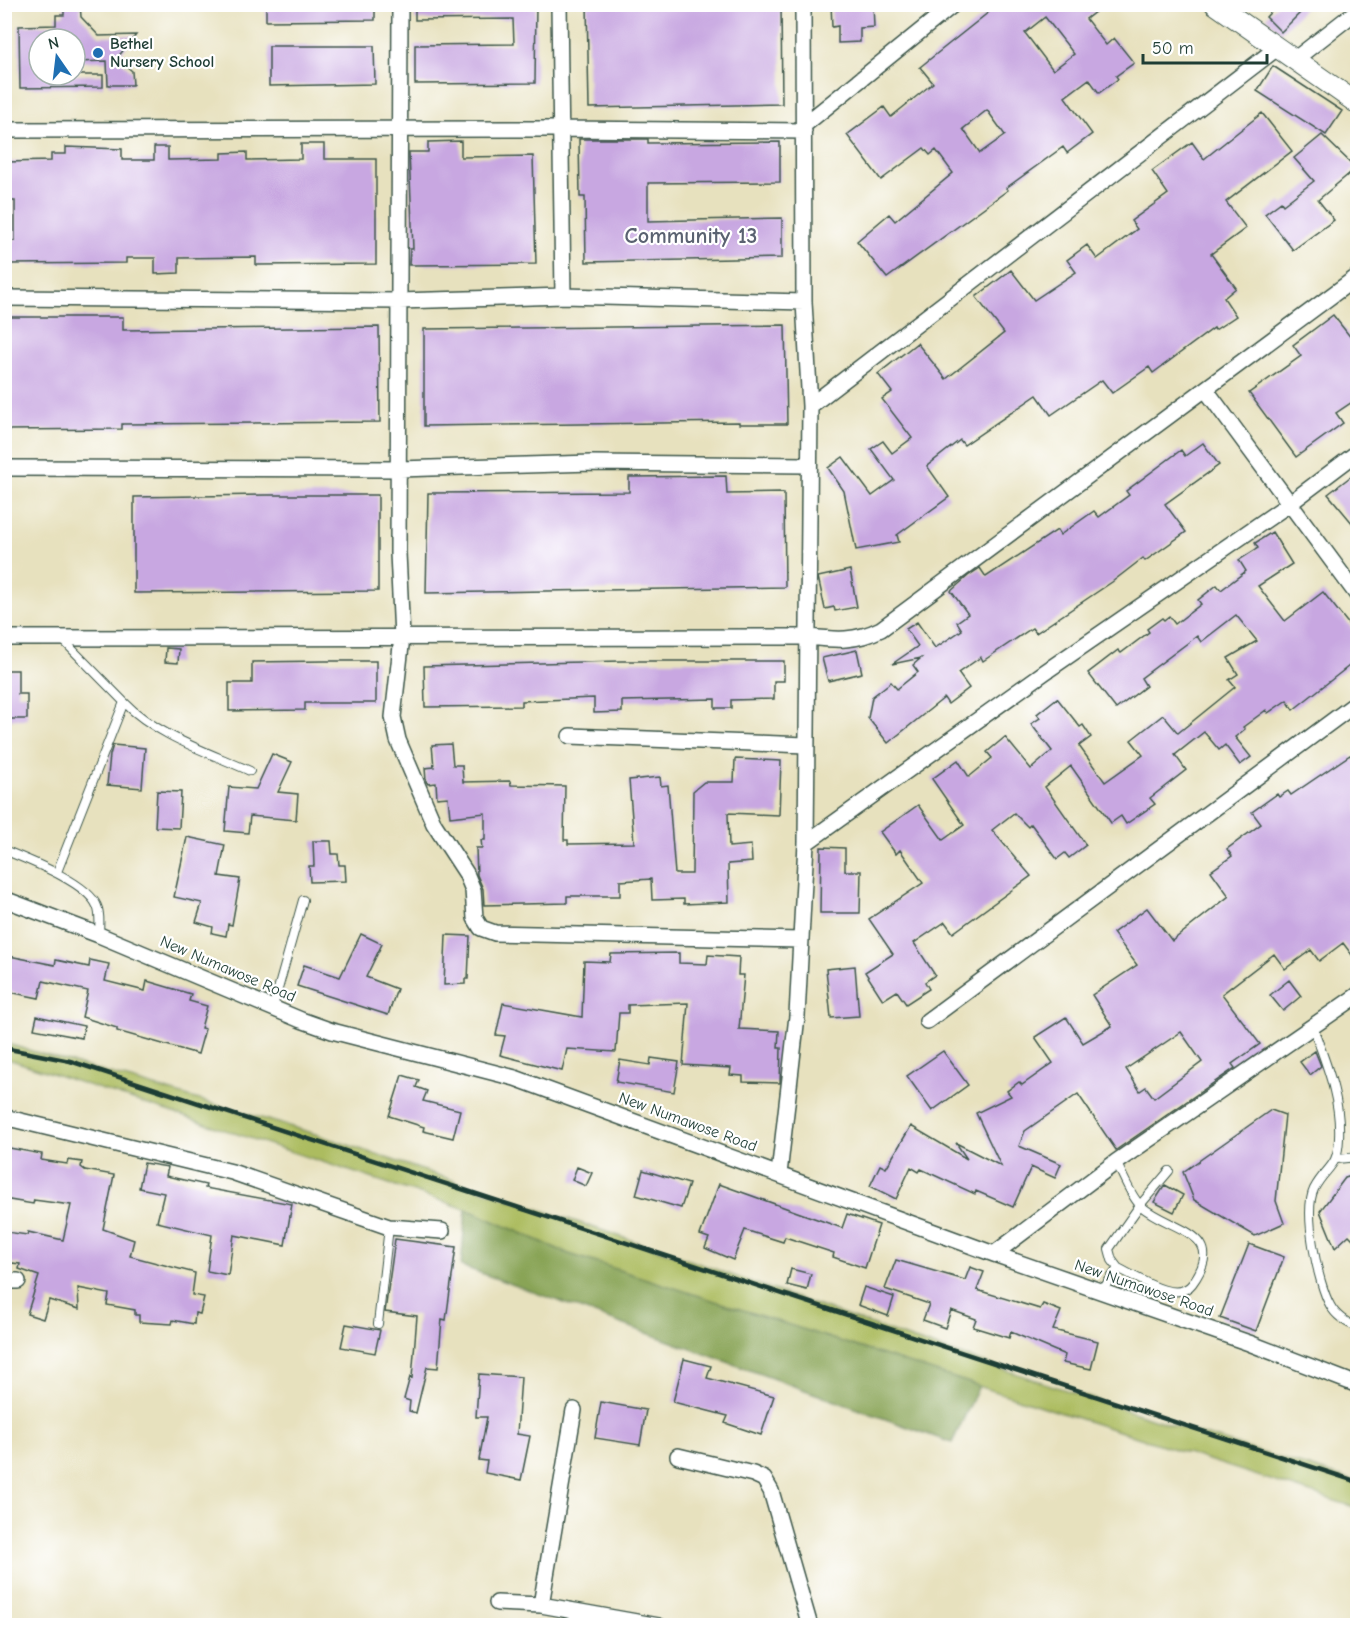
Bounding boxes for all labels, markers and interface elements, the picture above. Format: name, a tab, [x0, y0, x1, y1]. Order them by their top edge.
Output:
north arrow	[27, 27, 87, 87]
scale bar	[1143, 27, 1268, 65]
text: N	[46, 33, 61, 53]
place label: Bethel Nursery School	[110, 35, 214, 71]
text: 50 m	[1152, 38, 1194, 59]
marker: Bethel Nursery School	[91, 46, 105, 60]
district label: Community 13	[625, 223, 757, 249]
street label: New Numawose Road	[157, 932, 299, 1006]
street label: New Numawose Road	[616, 1089, 760, 1155]
street label: New Numawose Road	[1072, 1256, 1216, 1320]

